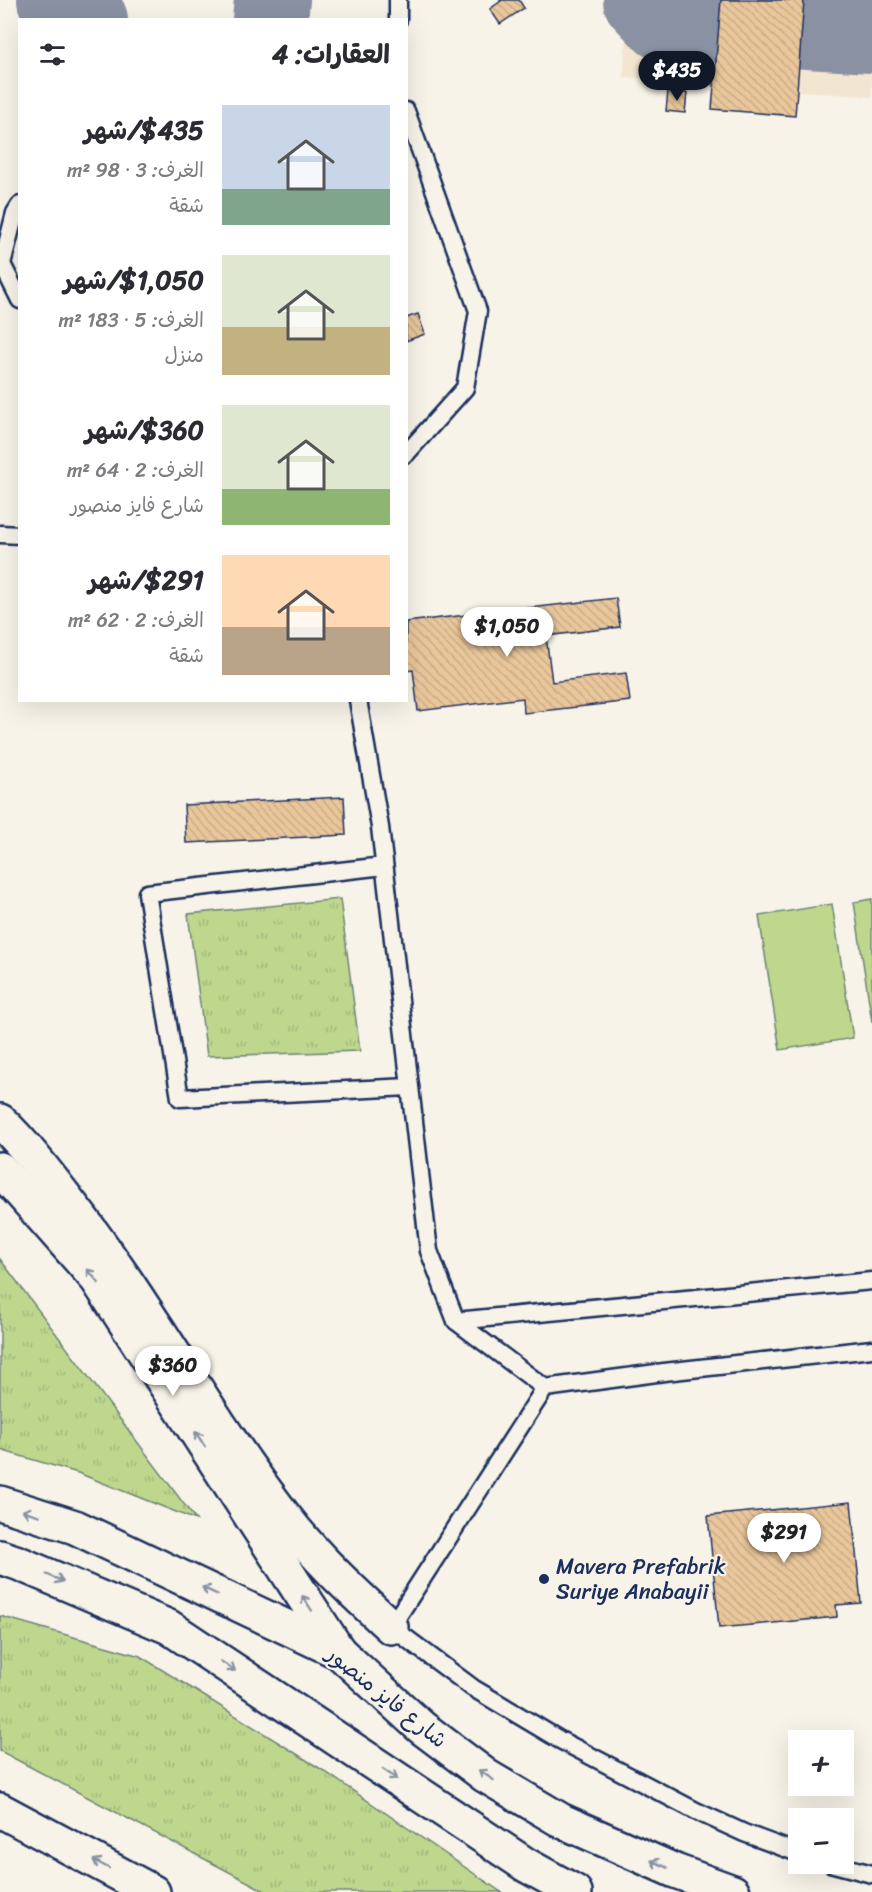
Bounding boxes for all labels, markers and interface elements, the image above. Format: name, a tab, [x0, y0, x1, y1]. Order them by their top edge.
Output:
text: العقارات: 4	[272, 31, 390, 77]
icon: filters	[36, 38, 69, 71]
pin: $435	[641, 51, 713, 102]
text: $435	[652, 53, 702, 88]
text: $435/شهر	[84, 107, 204, 153]
icon: home	[270, 129, 342, 201]
text: الغرف: 3 · 98 m²	[67, 153, 204, 188]
text: شقة	[169, 188, 204, 223]
text: $1,050/شهر	[63, 257, 204, 303]
icon: home	[270, 279, 342, 351]
text: الغرف: 5 · 183 m²	[59, 303, 204, 338]
text: منزل	[165, 338, 204, 373]
text: $360/شهر	[85, 407, 204, 453]
icon: home	[270, 429, 342, 501]
text: الغرف: 2 · 64 m²	[67, 453, 204, 488]
text: شارع فايز منصور	[70, 488, 204, 523]
text: $291/شهر	[88, 557, 204, 603]
icon: home	[270, 579, 342, 651]
text: الغرف: 2 · 62 m²	[68, 603, 204, 638]
pin: $1,050	[458, 607, 556, 658]
text: $1,050	[475, 609, 539, 644]
text: شقة	[169, 638, 204, 673]
one-way arrow	[87, 1268, 100, 1284]
pin: $360	[137, 1346, 209, 1397]
text: $360	[149, 1348, 197, 1383]
one-way arrow	[194, 1431, 206, 1448]
one-way arrow	[22, 1507, 41, 1518]
pin: $291	[748, 1513, 820, 1564]
text: $291	[761, 1515, 807, 1550]
place label: Mavera Prefabrik Suriye Anabayii	[556, 1547, 726, 1611]
marker: Mavera Prefabrik Suriye Anabayii	[537, 1572, 551, 1586]
one-way arrow	[45, 1573, 63, 1584]
one-way arrow	[201, 1584, 219, 1596]
one-way arrow	[301, 1595, 313, 1611]
street label: شارع فايز منصور	[316, 1634, 456, 1758]
one-way arrow	[219, 1660, 236, 1672]
map controls	[788, 1730, 854, 1874]
button: +	[788, 1730, 854, 1796]
one-way arrow	[381, 1768, 398, 1780]
one-way arrow	[478, 1769, 494, 1781]
button: −	[788, 1808, 854, 1874]
one-way arrow	[650, 1857, 668, 1869]
one-way arrow	[93, 1858, 111, 1869]

